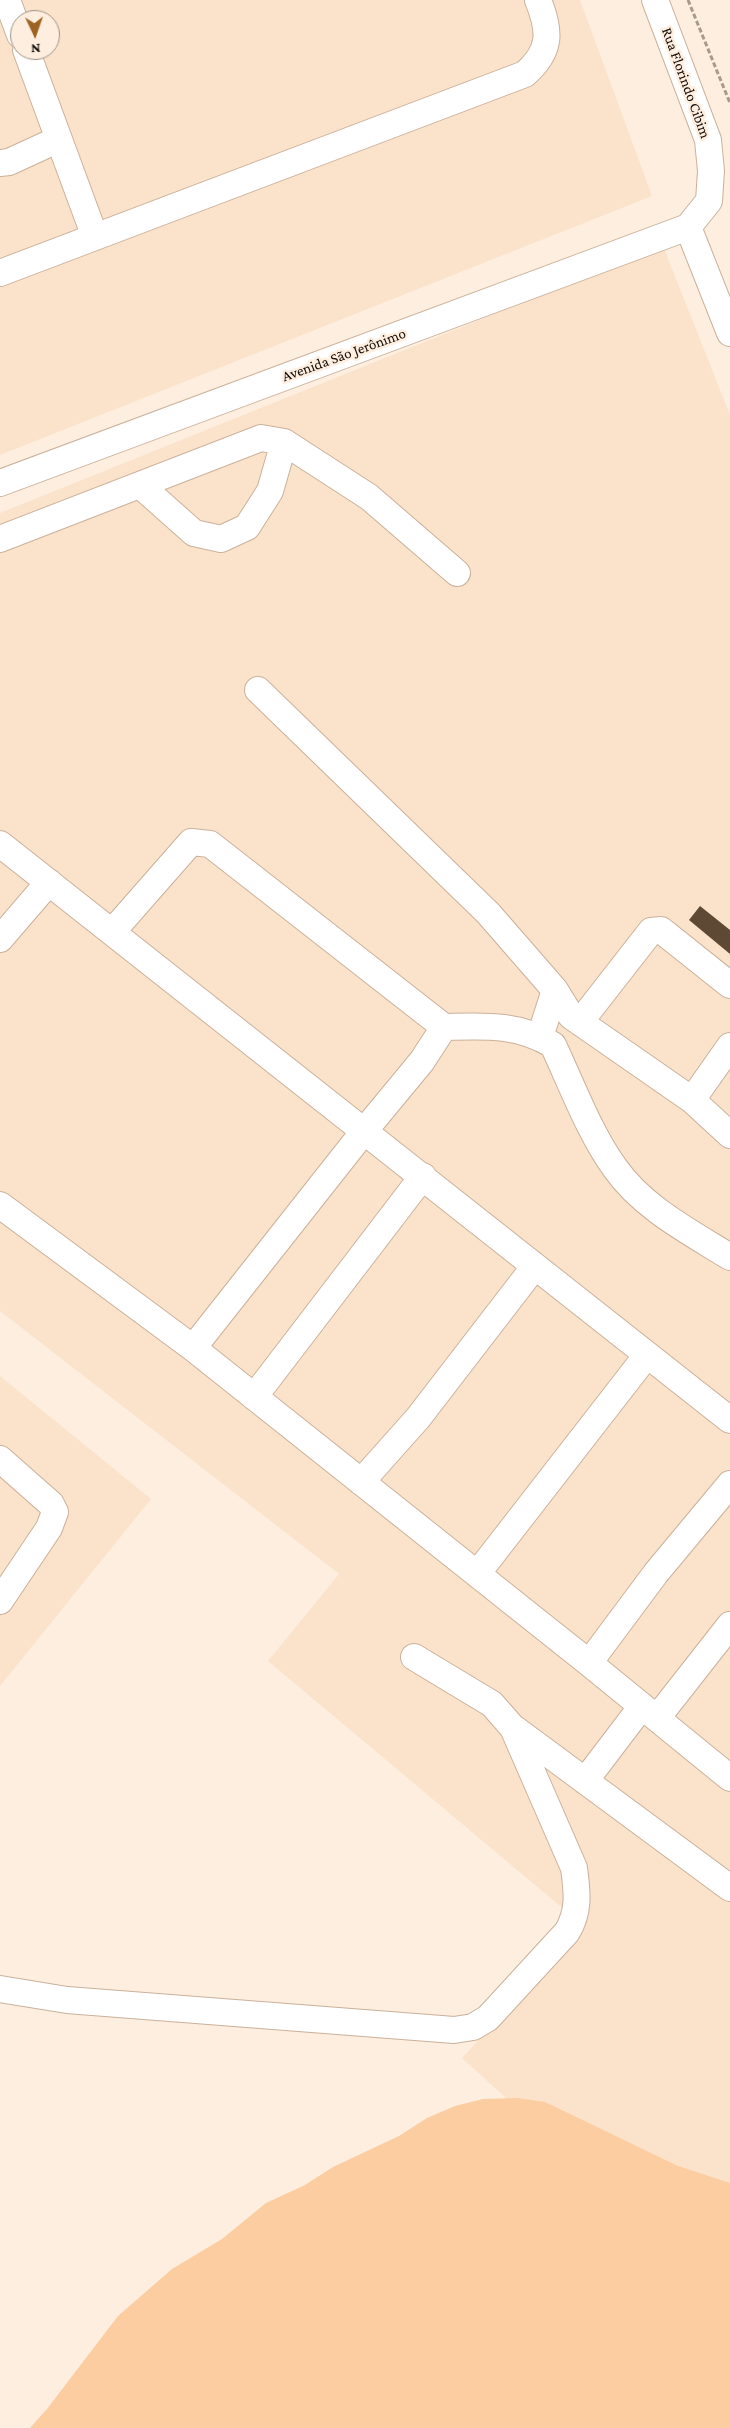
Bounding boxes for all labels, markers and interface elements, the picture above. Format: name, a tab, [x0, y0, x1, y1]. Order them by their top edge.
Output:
north arrow	[10, 10, 60, 60]
street label: Rua Florindo Cibim	[658, 25, 714, 141]
text: N	[31, 41, 41, 57]
street label: Avenida São Jerônimo	[280, 324, 408, 386]

